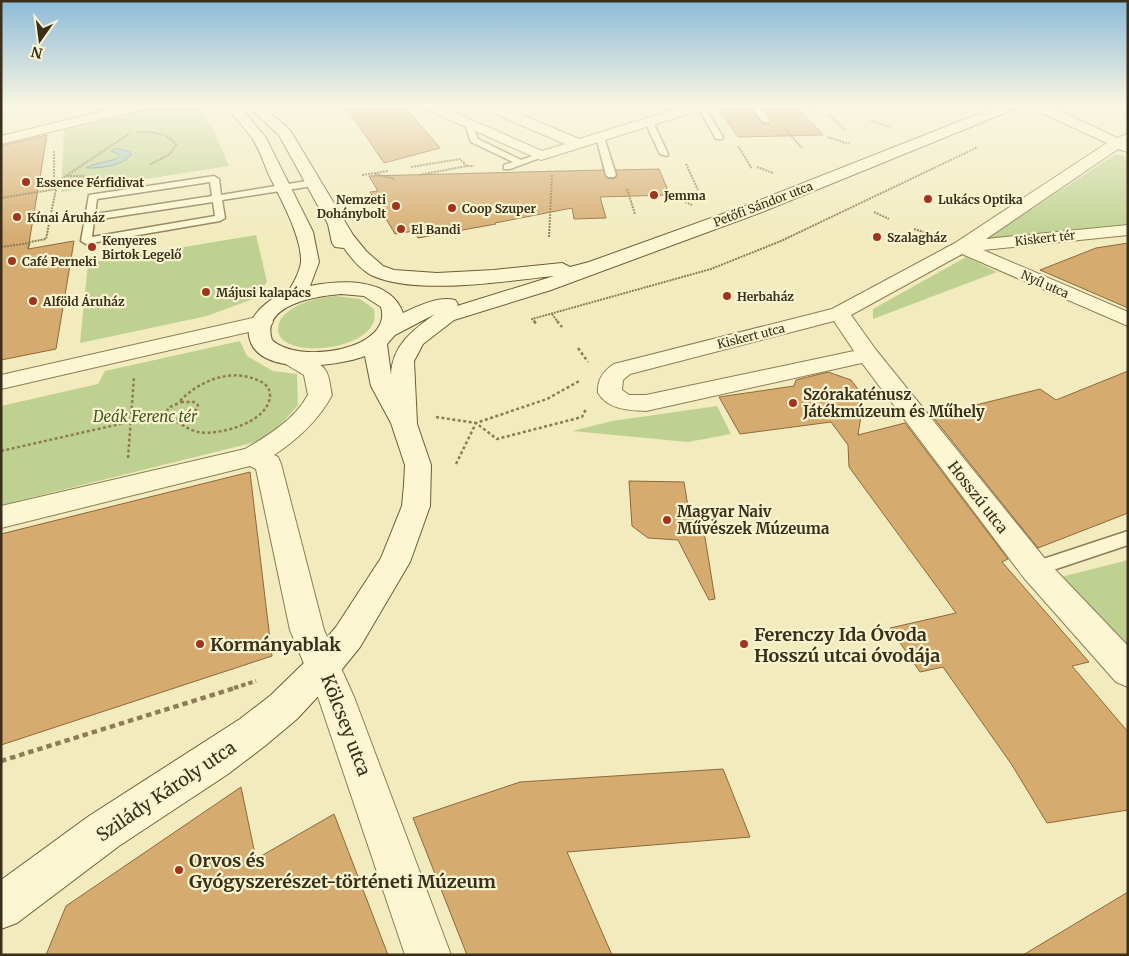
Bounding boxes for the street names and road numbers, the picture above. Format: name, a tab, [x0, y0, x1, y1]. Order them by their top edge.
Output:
street label: Petőfi Sándor utca	[711, 178, 815, 230]
street label: Kiskert tér	[1014, 227, 1077, 249]
street label: Nyíl utca	[1019, 267, 1072, 301]
street label: Kiskert utca	[716, 320, 787, 352]
street label: Hosszú utca	[944, 457, 1012, 537]
street label: Kölcsey utca	[316, 671, 376, 779]
street label: Szilády Károly utca	[92, 735, 241, 846]

